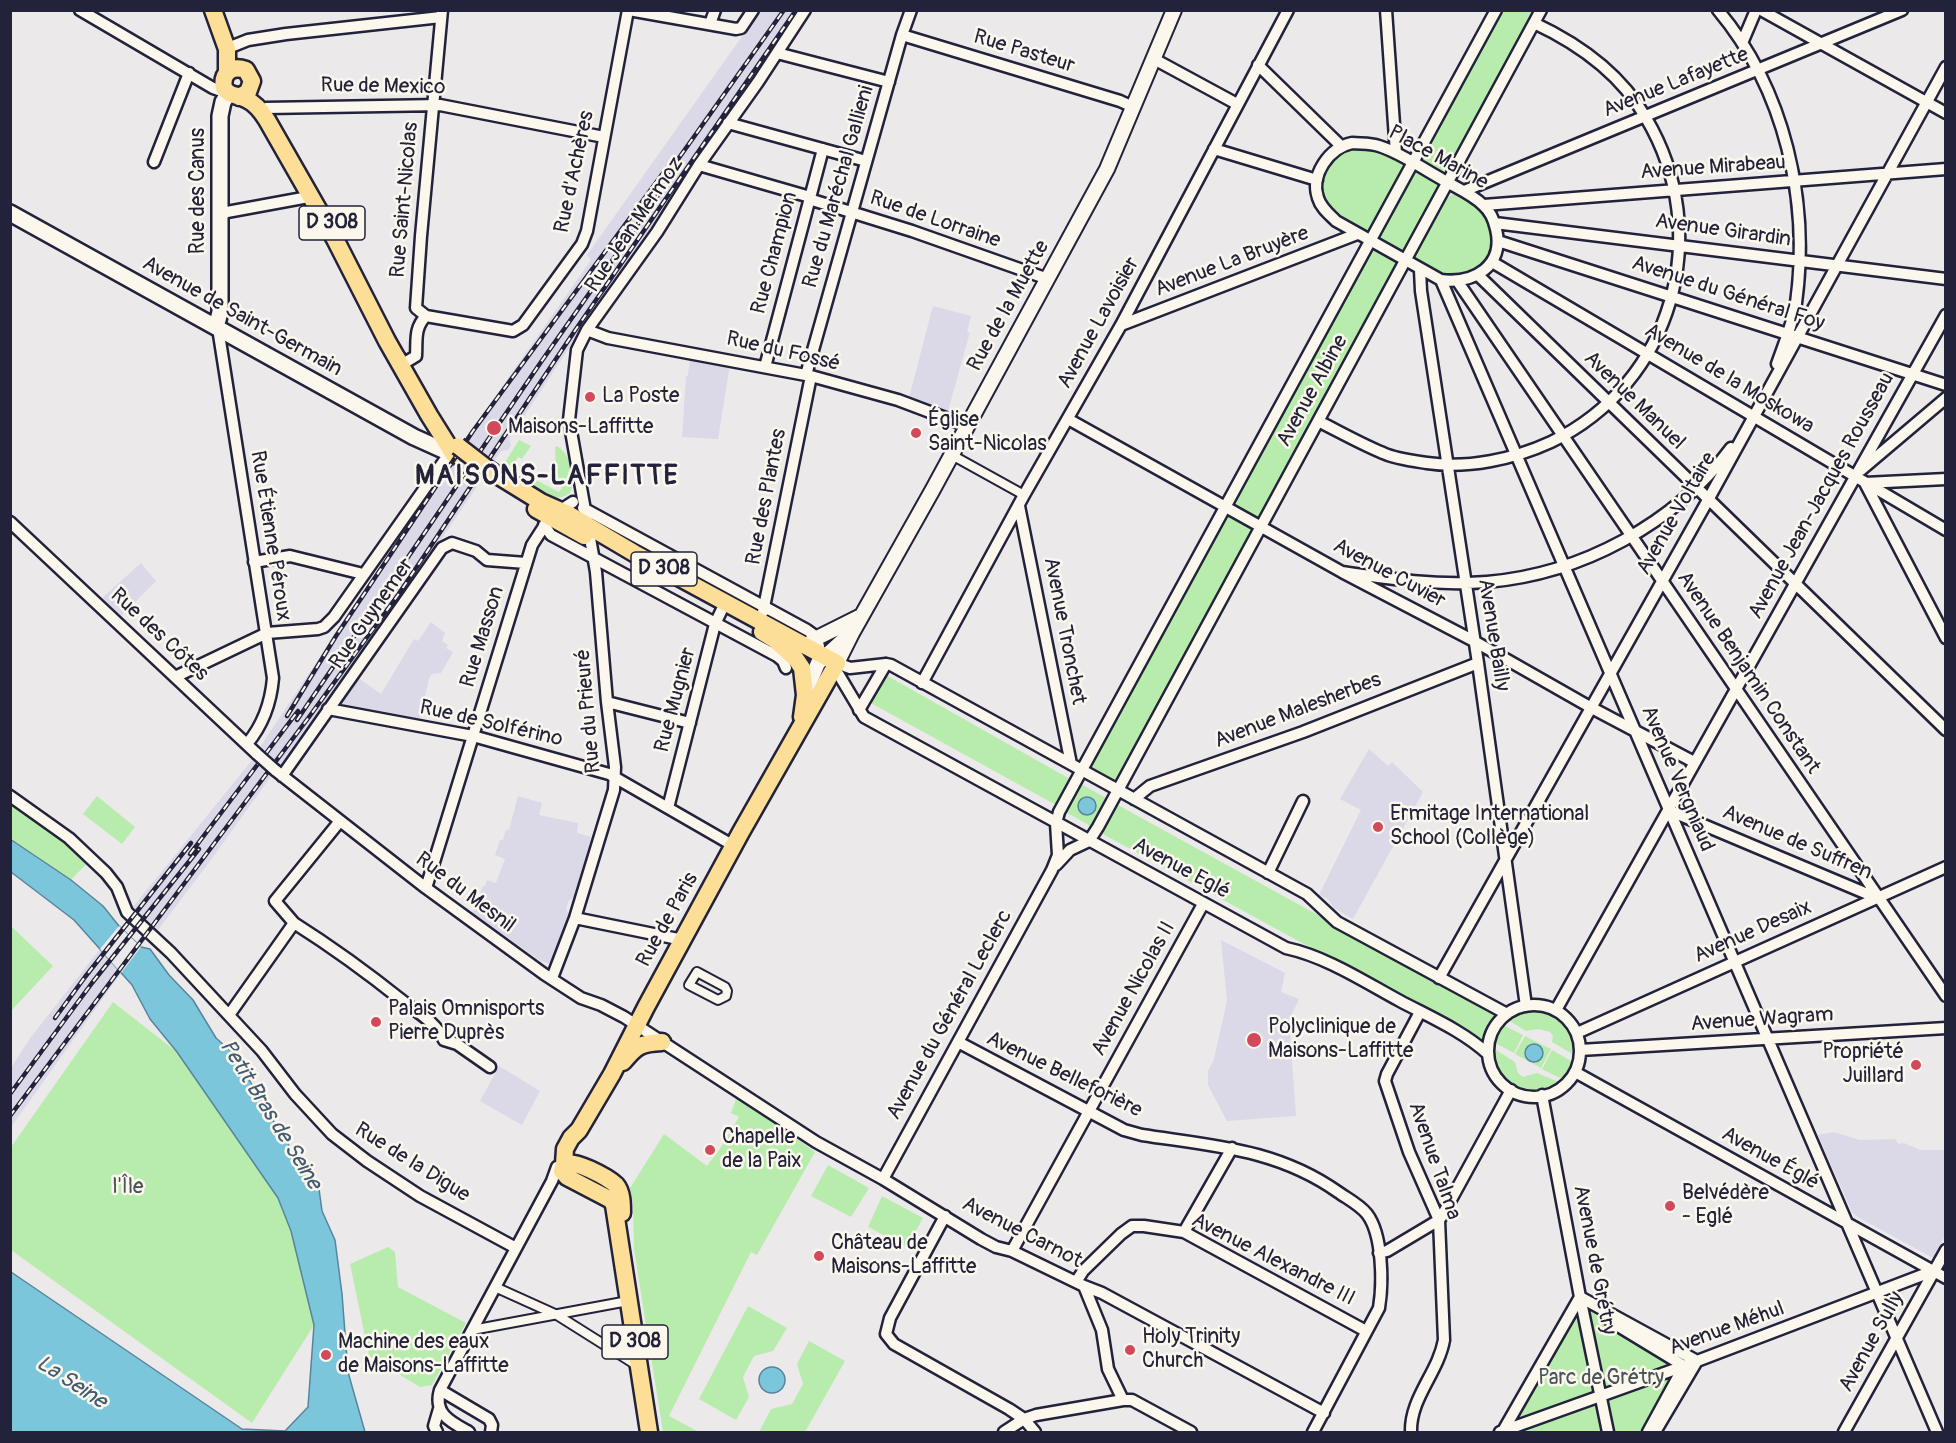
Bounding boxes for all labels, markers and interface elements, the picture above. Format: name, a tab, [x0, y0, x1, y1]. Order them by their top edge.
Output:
street label: Rue Pasteur	[970, 25, 1078, 79]
street label: Avenue Lafayette	[1600, 42, 1752, 124]
street label: Rue de Mexico	[320, 73, 446, 101]
street label: Rue du Maréchal Gallieni	[798, 83, 880, 291]
street label: Rue d'Achères	[550, 109, 600, 235]
street label: Place Marine	[1384, 120, 1492, 196]
street label: Rue Saint-Nicolas	[386, 121, 424, 279]
street label: Rue des Canus	[186, 128, 212, 254]
street label: Avenue Mirabeau	[1639, 150, 1787, 186]
street label: Rue Jean Mermoz	[581, 153, 689, 297]
street label: Rue de Lorraine	[866, 186, 1004, 254]
street label: Rue Champion	[747, 189, 803, 317]
road number: D 308	[299, 206, 365, 240]
street label: Avenue Girardin	[1654, 209, 1792, 253]
street label: Avenue La Bruyère	[1151, 221, 1313, 303]
street label: Rue de la Muette	[963, 236, 1055, 376]
street label: Avenue du Général Foy	[1628, 251, 1828, 337]
street label: Avenue de Saint-Germain	[138, 252, 346, 382]
street label: Avenue Lavoisier	[1053, 253, 1145, 393]
street label: Avenue de la Moskowa	[1640, 318, 1818, 440]
street label: Rue du Fossé	[724, 327, 842, 377]
street label: Avenue Albine	[1272, 331, 1354, 451]
street label: Avenue Manuel	[1578, 346, 1690, 456]
street label: Avenue Jean-Jacques Rousseau	[1744, 368, 1900, 624]
place label: La Poste	[602, 384, 679, 410]
marker: La Poste	[583, 390, 597, 404]
place label: Église Saint-Nicolas	[928, 408, 1047, 458]
place label: Maisons-Laffitte	[508, 415, 653, 441]
marker: Maisons-Laffitte	[485, 419, 503, 437]
marker: Église Saint-Nicolas	[909, 426, 923, 440]
street label: Rue des Plantes	[741, 427, 793, 567]
street label: Avenue Voltaire	[1632, 448, 1722, 580]
street label: Rue Étienne Péroux	[244, 449, 296, 623]
district label: MAISONS-LAFFITTE	[415, 461, 679, 493]
street label: Avenue Cuvier	[1328, 534, 1450, 614]
road number: D 308	[631, 552, 697, 586]
street label: Rue Guynemer	[325, 554, 419, 674]
street label: Avenue Tronchet	[1037, 555, 1091, 707]
street label: Avenue Benjamin Constant	[1671, 567, 1825, 779]
street label: Avenue Bailly	[1472, 577, 1514, 693]
street label: Rue des Côtes	[105, 583, 213, 687]
street label: Rue Masson	[456, 583, 510, 691]
street label: Rue Mugnier	[650, 645, 702, 755]
street label: Rue du Prieuré	[571, 648, 607, 774]
street label: Avenue Malesherbes	[1211, 668, 1385, 754]
street label: Rue de Solférino	[417, 695, 565, 753]
street label: Avenue Vergniaud	[1635, 702, 1719, 856]
street label: Avenue de Suffren	[1718, 800, 1876, 886]
place label: Ermitage International School (Collège)	[1390, 802, 1589, 852]
marker: Ermitage International School (Collège)	[1371, 820, 1385, 834]
street label: Avenue Eglé	[1128, 833, 1234, 905]
street label: Rue du Mesnil	[410, 847, 520, 939]
street label: Rue de Paris	[632, 868, 704, 972]
street label: Avenue Desaix	[1690, 895, 1816, 969]
street label: Avenue du Général Leclerc	[882, 906, 1018, 1124]
street label: Avenue Nicolas II	[1087, 917, 1181, 1061]
place label: Palais Omnisports Pierre Duprès	[388, 997, 544, 1047]
street label: Avenue Wagram	[1690, 1002, 1834, 1038]
marker: Palais Omnisports Pierre Duprès	[369, 1015, 383, 1029]
place label: Polyclinique de Maisons-Laffitte	[1268, 1015, 1413, 1065]
street label: Avenue Belleforière	[982, 1026, 1146, 1124]
marker: Polyclinique de Maisons-Laffitte	[1245, 1031, 1263, 1049]
water label: Petit Bras de Seine	[213, 1035, 327, 1195]
place label: Propriété Juillard	[1822, 1040, 1904, 1090]
marker: Propriété Juillard	[1909, 1058, 1923, 1072]
street label: Avenue Talma	[1402, 1099, 1466, 1223]
street label: Rue de la Digue	[350, 1118, 474, 1208]
street label: Avenue Églé	[1717, 1122, 1823, 1196]
place label: Chapelle de la Paix	[722, 1125, 801, 1175]
marker: Chapelle de la Paix	[703, 1143, 717, 1157]
park label: l'Île	[113, 1175, 143, 1201]
place label: Belvédère - Eglé	[1682, 1181, 1769, 1231]
street label: Avenue de Grétry	[1567, 1183, 1621, 1337]
street label: Avenue Carnot	[958, 1192, 1086, 1274]
marker: Belvédère - Eglé	[1663, 1199, 1677, 1213]
street label: Avenue Alexandre III	[1187, 1208, 1359, 1312]
place label: Château de Maisons-Laffitte	[831, 1231, 976, 1281]
marker: Château de Maisons-Laffitte	[812, 1249, 826, 1263]
street label: Avenue Sully	[1834, 1287, 1910, 1397]
street label: Avenue Méhul	[1666, 1296, 1788, 1362]
road number: D 308	[602, 1325, 668, 1359]
place label: Holy Trinity Church	[1142, 1325, 1240, 1375]
place label: Machine des eaux de Maisons-Laffitte	[338, 1330, 509, 1380]
marker: Holy Trinity Church	[1123, 1343, 1137, 1357]
marker: Machine des eaux de Maisons-Laffitte	[319, 1348, 333, 1362]
water label: La Seine	[31, 1351, 111, 1415]
park label: Parc de Grétry	[1538, 1366, 1664, 1392]

